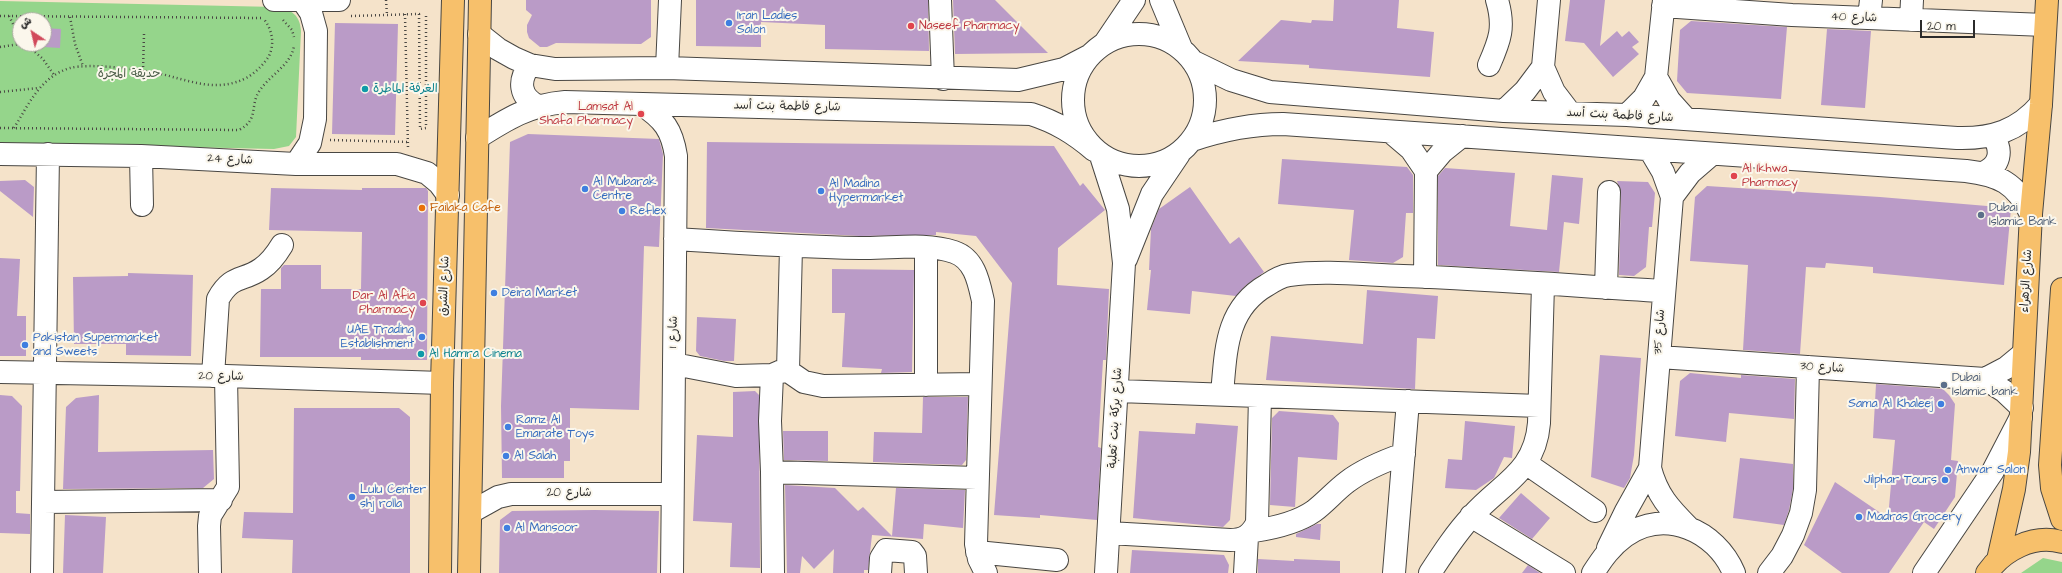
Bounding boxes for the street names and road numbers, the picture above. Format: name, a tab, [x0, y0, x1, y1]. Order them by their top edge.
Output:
street label: شارع 40	[1831, 10, 1877, 26]
street label: شارع فاطمة بنت أسد	[733, 99, 841, 115]
street label: شارع فاطمة بنت أسد	[1566, 106, 1674, 126]
street label: شارع 24	[207, 152, 253, 168]
street label: شارع الزهراء	[2018, 249, 2036, 313]
street label: شارع الشرق	[437, 256, 453, 316]
street label: شارع 35	[1651, 309, 1669, 355]
street label: شارع 1	[667, 316, 681, 348]
street label: شارع 30	[1799, 359, 1845, 377]
street label: شارع بركة بنت ثعلبة	[1106, 367, 1126, 469]
street label: شارع 20	[198, 369, 244, 385]
street label: شارع 20	[546, 486, 592, 500]

